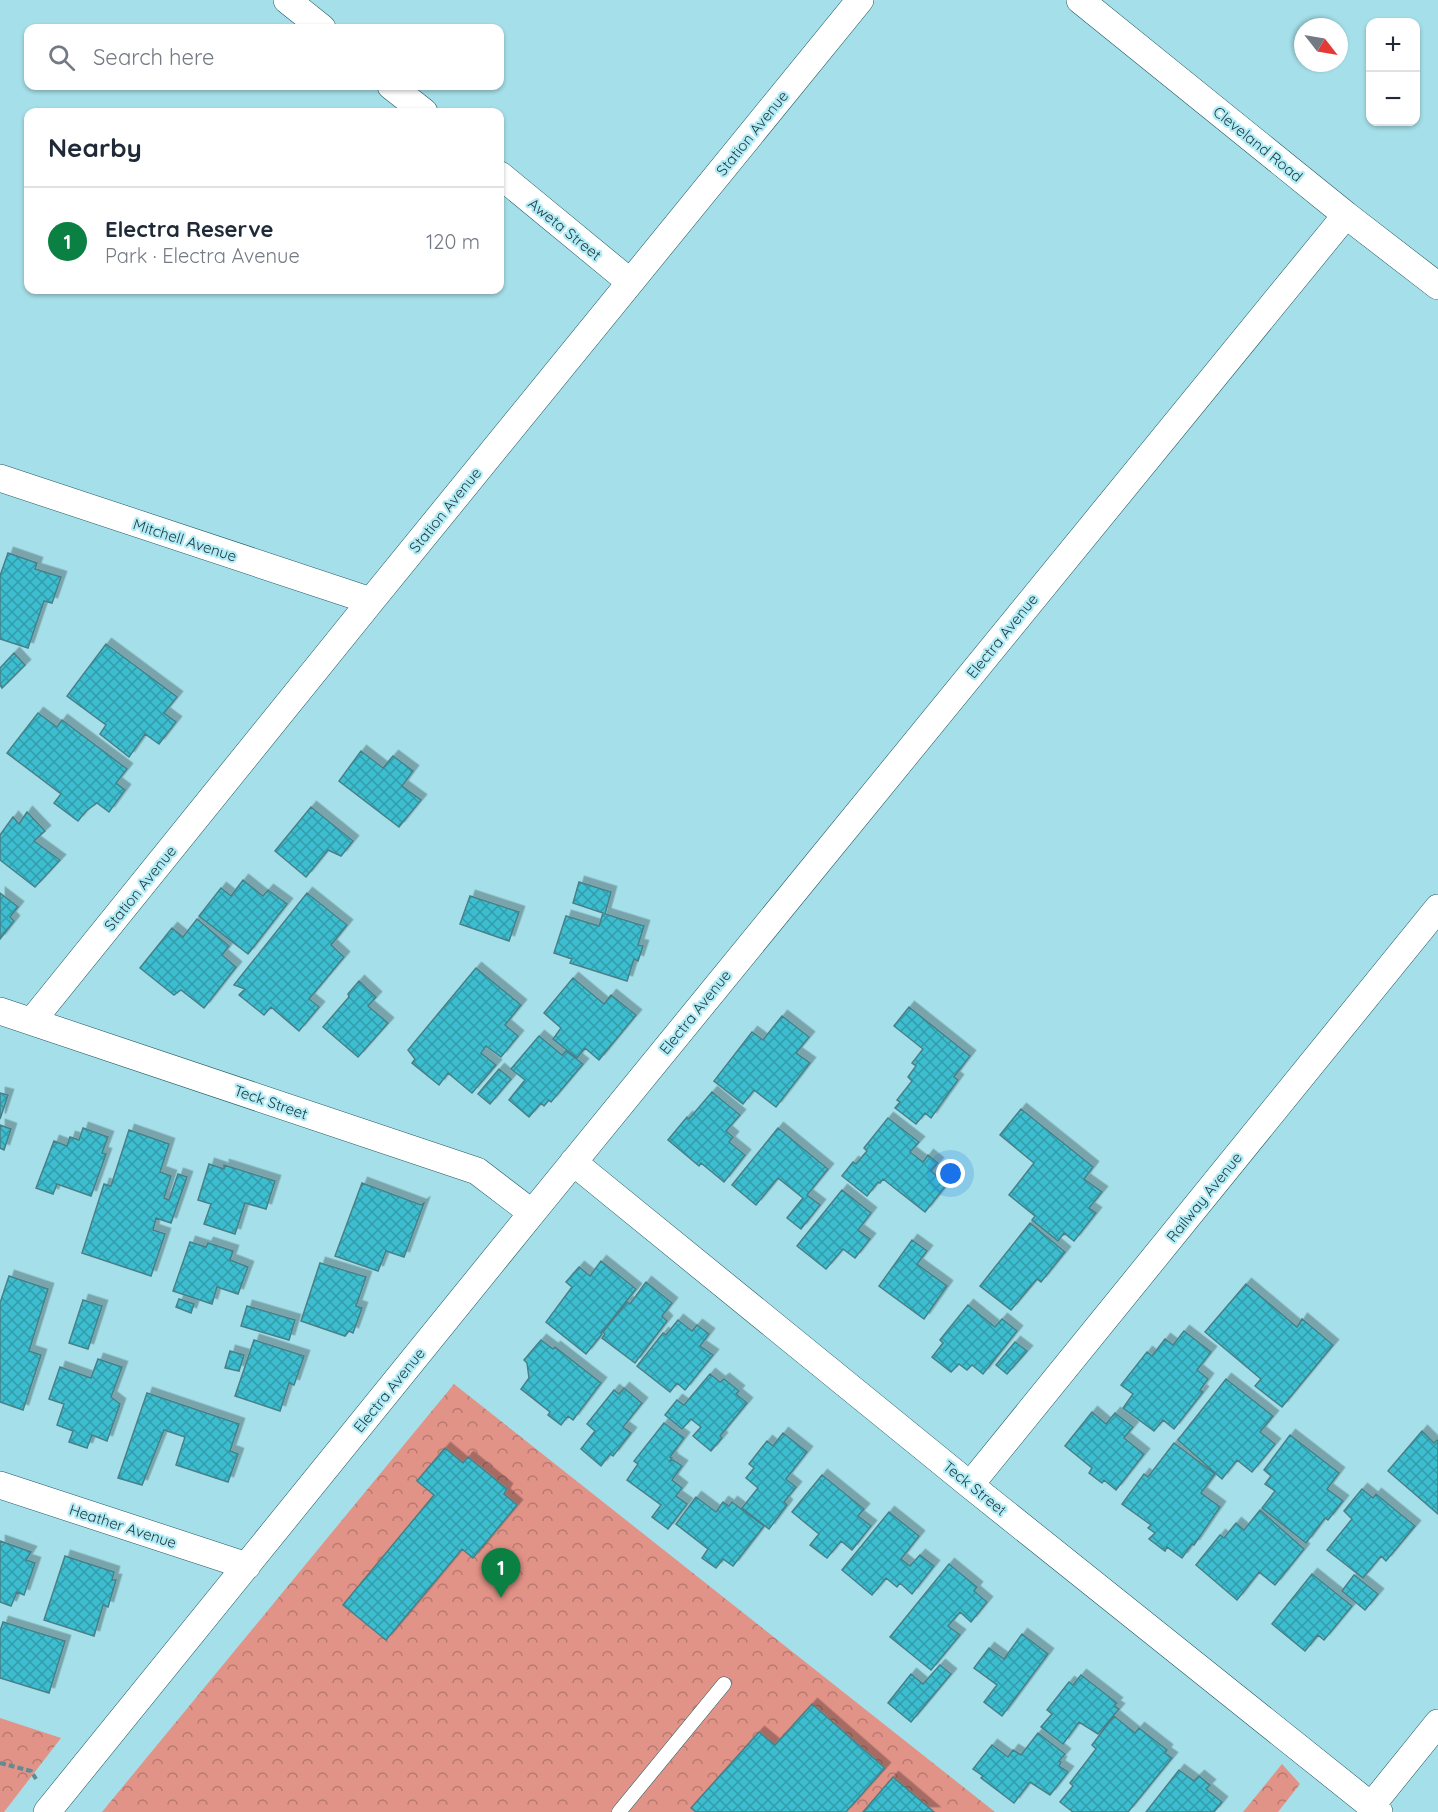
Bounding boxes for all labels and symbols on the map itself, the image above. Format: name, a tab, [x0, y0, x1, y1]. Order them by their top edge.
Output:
north arrow	[1294, 18, 1348, 72]
street label: Station Avenue	[712, 87, 792, 179]
street label: Cleveland Road	[1209, 102, 1307, 186]
street label: Aweta Street	[525, 194, 605, 264]
street label: Station Avenue	[405, 464, 485, 556]
street label: Mitchell Avenue	[131, 514, 239, 566]
street label: Electra Avenue	[962, 590, 1042, 682]
street label: Station Avenue	[100, 842, 180, 934]
street label: Electra Avenue	[655, 966, 735, 1058]
street label: Teck Street	[232, 1081, 310, 1123]
street label: Railway Avenue	[1162, 1148, 1246, 1246]
your location	[936, 1159, 965, 1188]
street label: Electra Avenue	[349, 1344, 429, 1436]
street label: Teck Street	[939, 1457, 1011, 1519]
street label: Heather Avenue	[67, 1500, 179, 1552]
pin: 1	[482, 1548, 520, 1598]

